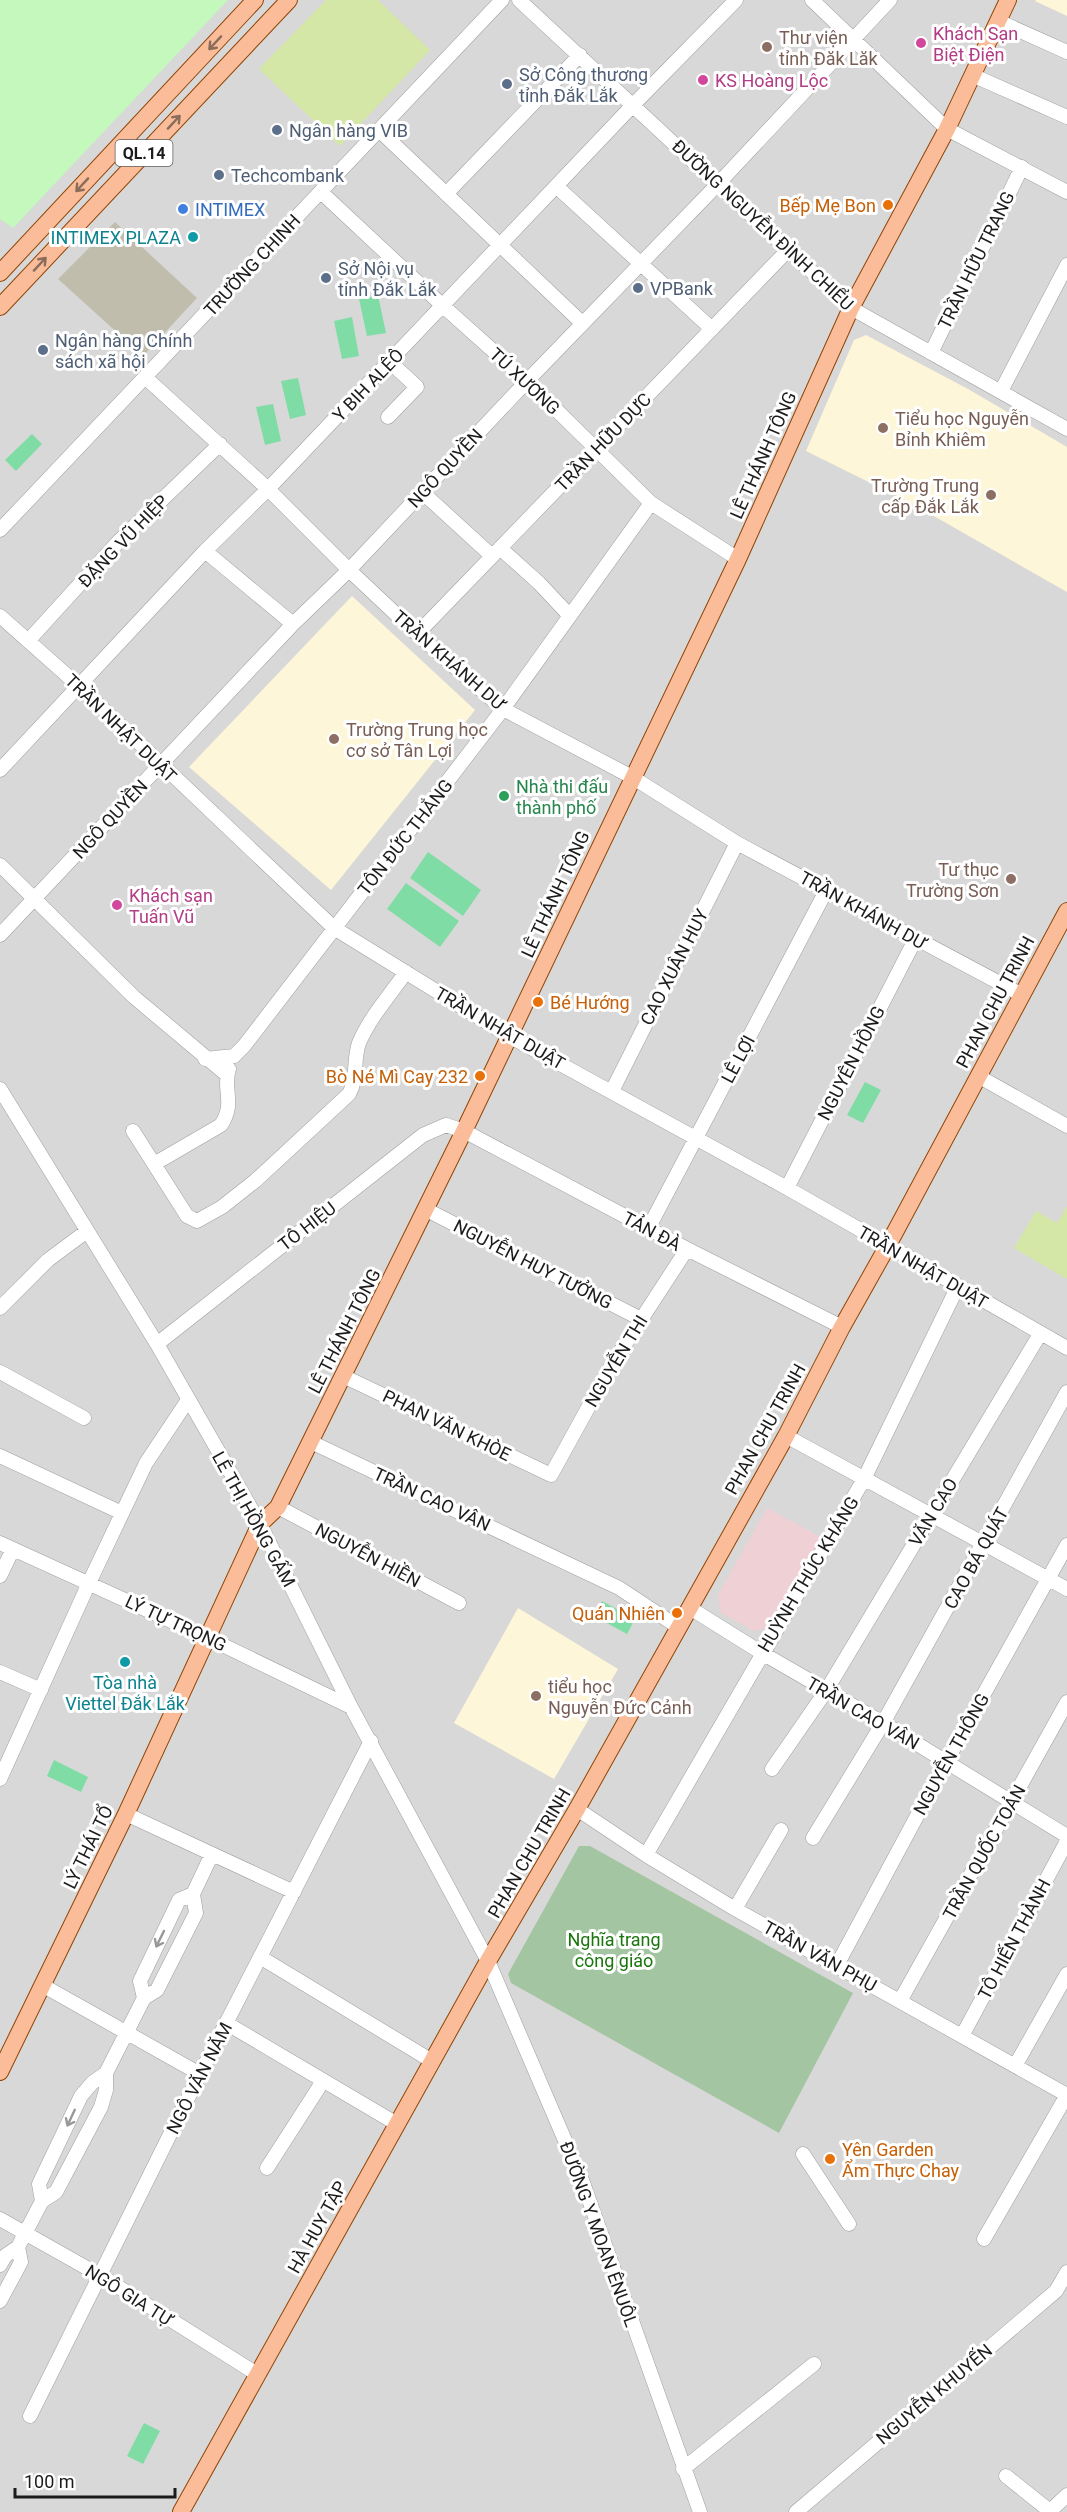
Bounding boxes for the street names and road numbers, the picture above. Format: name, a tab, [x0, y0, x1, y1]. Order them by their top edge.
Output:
street label: ĐƯỜNG NGUYỄN ĐÌNH CHIỂU	[668, 134, 859, 315]
road number: QL.14	[116, 140, 172, 166]
street label: TRẦN HỮU TRANG	[933, 187, 1018, 332]
street label: TRƯỜNG CHINH	[200, 210, 304, 320]
street label: TÚ XƯƠNG	[486, 343, 564, 419]
street label: Y BIH ALÊÔ	[328, 344, 408, 426]
street label: TRẦN HỮU DỰC	[550, 388, 655, 495]
street label: LÊ THÁNH TÔNG	[725, 388, 801, 522]
street label: NGÔ QUYỀN	[403, 424, 487, 512]
street label: ĐẶNG VŨ HIỆP	[73, 490, 172, 591]
street label: TRẦN KHÁNH DƯ	[389, 605, 511, 715]
street label: TRẦN NHẬT DUẬT	[61, 669, 182, 787]
street label: TÔN ĐỨC THẮNG	[352, 774, 457, 899]
street label: NGÔ QUYỀN	[68, 775, 152, 863]
street label: LÊ THÁNH TÔNG	[516, 827, 594, 961]
street label: TRẦN KHÁNH DƯ	[796, 866, 932, 954]
street label: CAO XUÂN HUY	[636, 905, 712, 1029]
street label: PHAN CHU TRINH	[951, 933, 1039, 1071]
street label: TRẦN NHẬT DUẬT	[431, 981, 570, 1074]
street label: NGUYÊN HỒNG	[812, 1002, 889, 1124]
street label: LÊ LỢI	[717, 1032, 759, 1086]
street label: TÔ HIỆU	[274, 1197, 340, 1255]
street label: TẢN ĐÀ	[619, 1206, 685, 1255]
street label: NGUYỄN HUY TƯỞNG	[450, 1214, 616, 1313]
street label: TRẦN NHẬT DUẬT	[854, 1220, 993, 1313]
street label: LÊ THÁNH TÔNG	[303, 1265, 385, 1397]
street label: NGUYỄN THI	[580, 1311, 652, 1411]
street label: PHAN CHU TRINH	[720, 1360, 810, 1498]
street label: PHAN VĂN KHÒE	[379, 1385, 515, 1465]
street label: LÊ THỊ HỒNG GẤM	[208, 1447, 301, 1590]
street label: TRẦN CAO VÂN	[370, 1462, 494, 1535]
street label: VĂN CAO	[905, 1474, 961, 1550]
street label: HUỲNH THÚC KHÁNG	[753, 1492, 863, 1656]
street label: CAO BÁ QUÁT	[939, 1503, 1013, 1612]
street label: NGUYỄN HIỀN	[312, 1518, 425, 1591]
street label: LÝ TỰ TRỌNG	[122, 1590, 230, 1656]
street label: TRẦN CAO VÂN	[803, 1671, 924, 1754]
street label: NGUYỄN THÔNG	[908, 1689, 993, 1818]
street label: TRẦN QUỐC TOẢN	[937, 1781, 1030, 1923]
street label: PHAN CHU TRINH	[483, 1784, 575, 1922]
street label: LÝ THÁI TỔ	[57, 1801, 117, 1892]
street label: TÔ HIẾN THÀNH	[973, 1875, 1055, 2003]
street label: TRẦN VĂN PHỤ	[760, 1915, 881, 1996]
street label: NGÔ VĂN NĂM	[162, 2019, 236, 2137]
street label: ĐƯỜNG Y MOAN ÊNUÔL	[556, 2139, 642, 2330]
street label: HÀ HUY TẬP	[283, 2177, 351, 2277]
street label: NGÔ GIA TỰ	[82, 2260, 178, 2331]
street label: NGUYỄN KHUYẾN	[871, 2339, 996, 2449]

